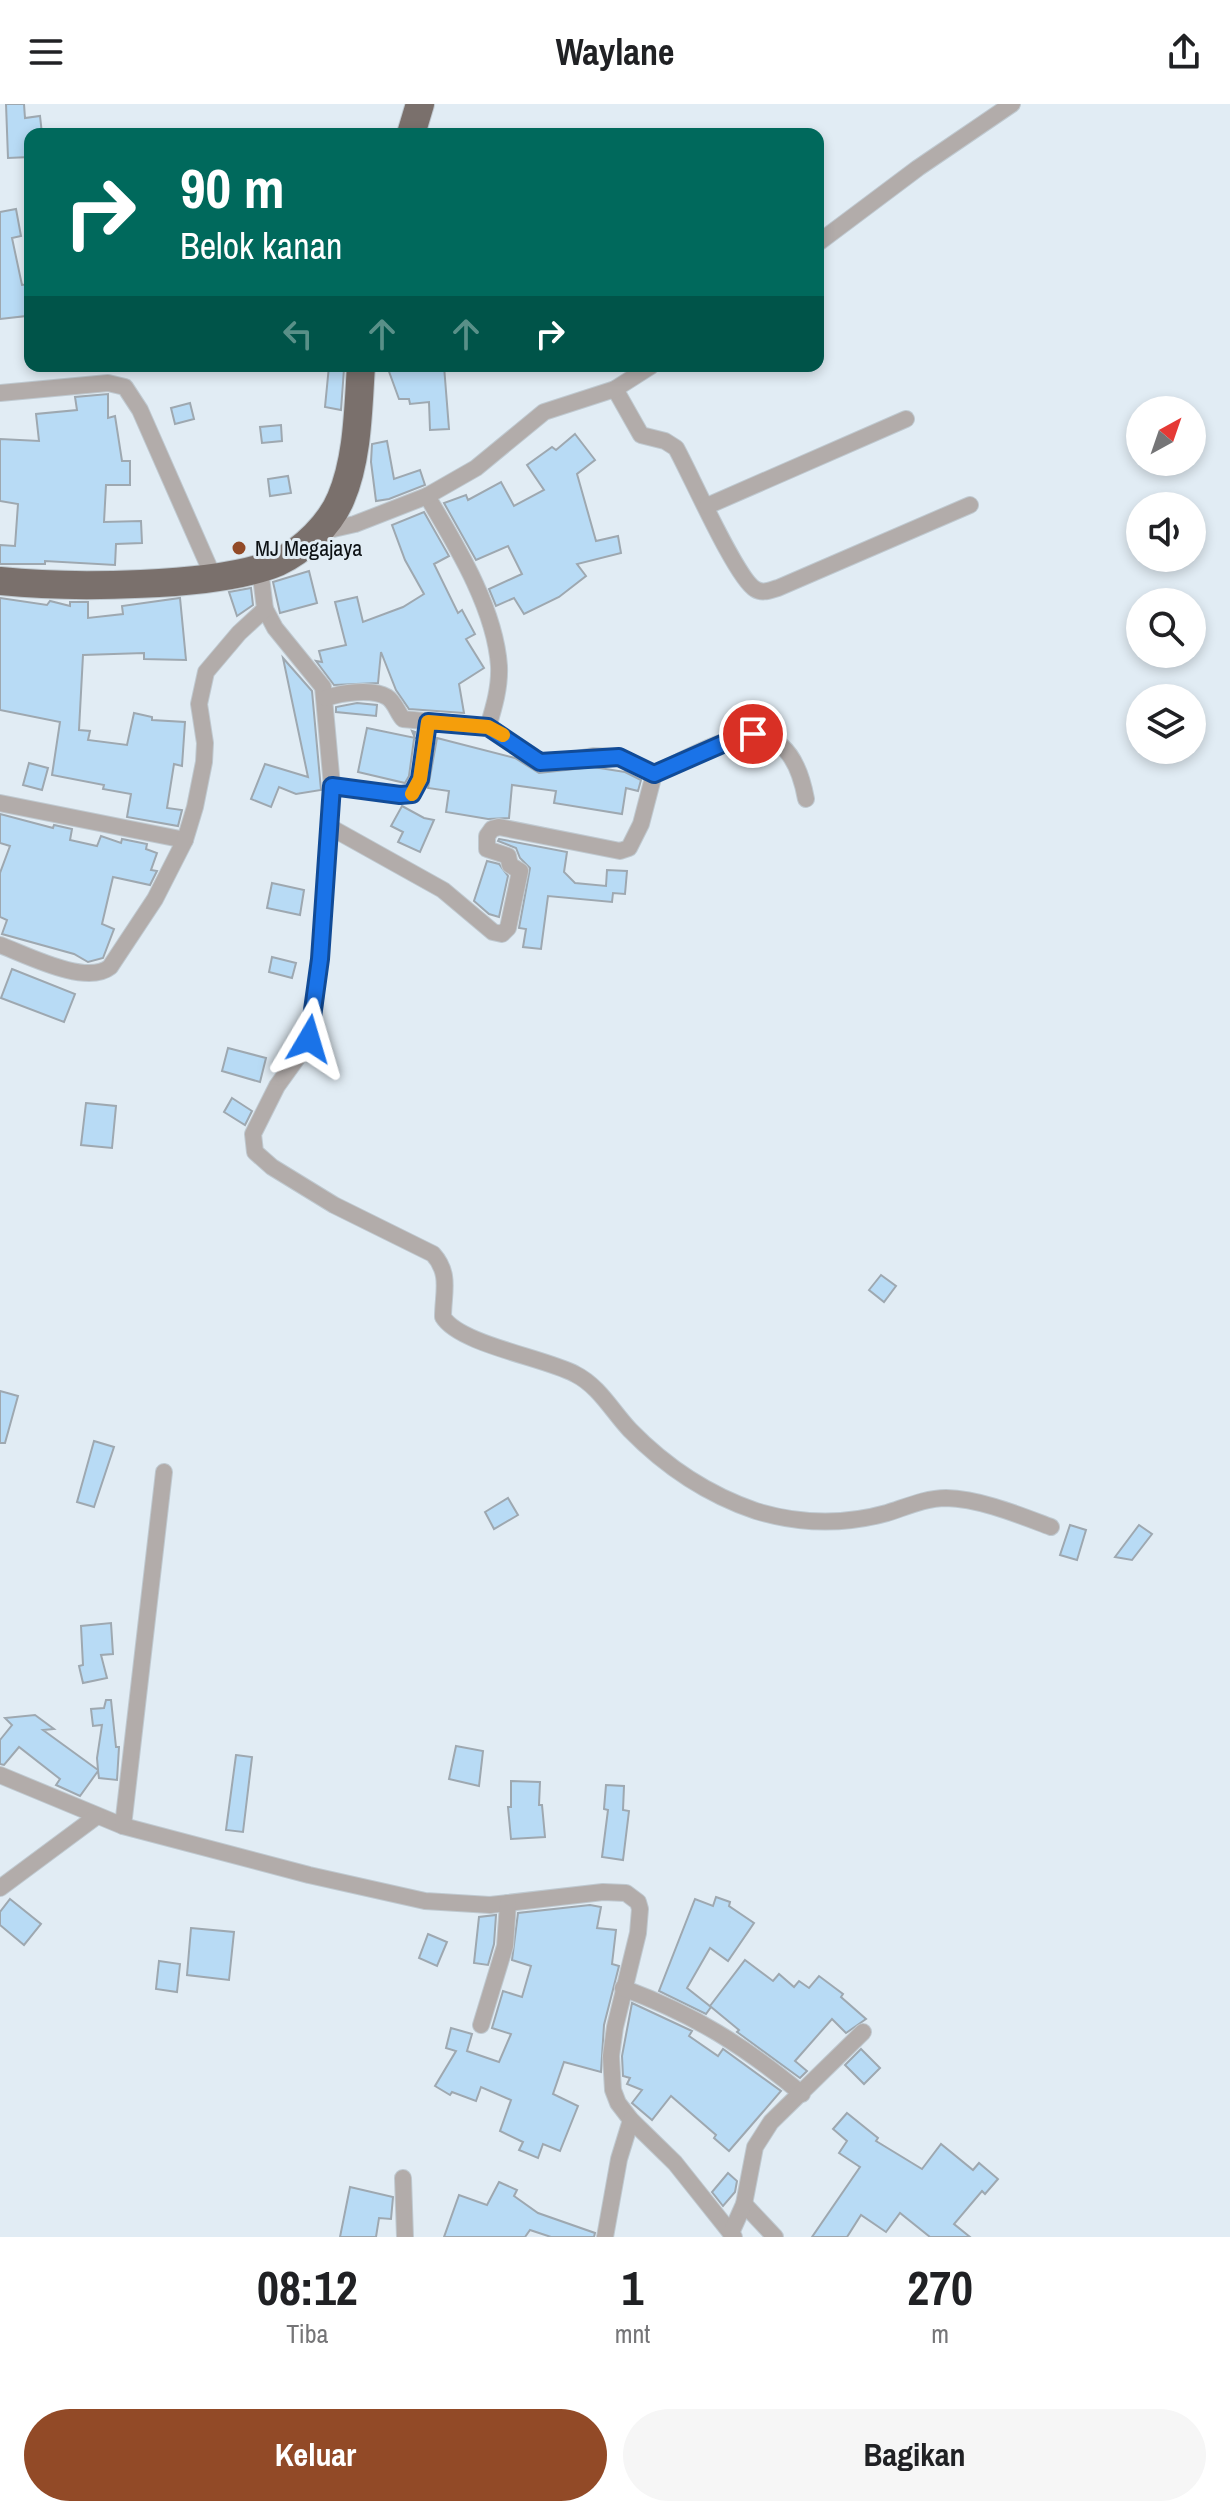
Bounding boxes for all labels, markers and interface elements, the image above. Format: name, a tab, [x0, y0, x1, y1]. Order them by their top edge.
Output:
text: Waylane	[556, 28, 674, 76]
icon: menu	[24, 30, 68, 74]
icon: share	[1162, 30, 1206, 74]
text: 90 m	[180, 150, 285, 225]
icon: right	[48, 160, 152, 264]
text: Belok kanan	[180, 222, 342, 270]
icon: left	[276, 312, 320, 356]
icon: ahead	[360, 312, 404, 356]
icon: ahead	[444, 312, 488, 356]
icon: right	[528, 312, 572, 356]
north arrow	[1126, 396, 1206, 476]
map controls	[1126, 396, 1206, 764]
button: sound	[1126, 492, 1206, 572]
place label: MJ Megajaya	[255, 533, 362, 563]
marker: MJ Megajaya	[230, 539, 248, 557]
button: search	[1126, 588, 1206, 668]
button: layers	[1126, 684, 1206, 764]
pin	[719, 700, 787, 768]
icon: arrive	[731, 712, 775, 756]
position arrow	[267, 997, 351, 1081]
text: 08:12	[257, 2255, 358, 2320]
text: 1	[622, 2255, 643, 2320]
text: 270	[907, 2255, 973, 2320]
text: Tiba	[286, 2316, 328, 2351]
text: mnt	[615, 2316, 650, 2351]
text: m	[931, 2316, 949, 2351]
button: Keluar	[24, 2409, 607, 2501]
button: Bagikan	[623, 2409, 1206, 2501]

